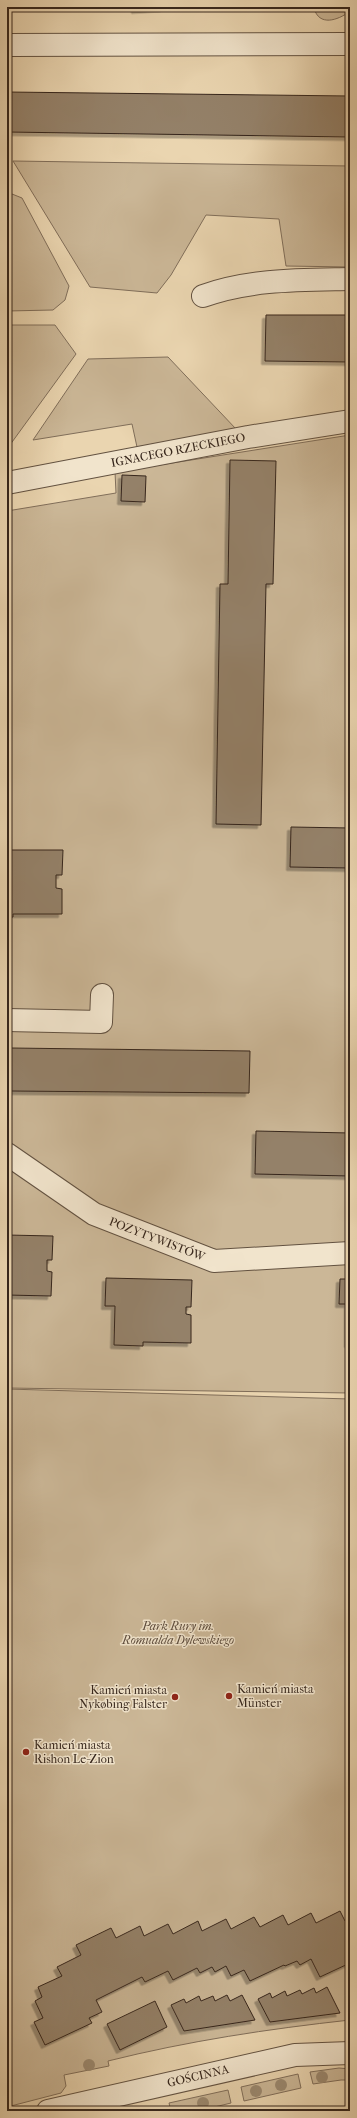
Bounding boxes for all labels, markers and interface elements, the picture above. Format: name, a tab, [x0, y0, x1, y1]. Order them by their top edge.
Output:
street label: IGNACEGO RZECKIEGO	[110, 430, 246, 470]
street label: POZYTYWISTÓW	[107, 1213, 208, 1264]
park label: Park Rury im. Romualda Dylewskiego	[121, 1619, 234, 1647]
place label: Kamień miasta Münster	[237, 1682, 314, 1710]
place label: Kamień miasta Nykøbing Falster	[79, 1683, 168, 1711]
marker: Kamień miasta Münster	[224, 1691, 234, 1701]
marker: Kamień miasta Nykøbing Falster	[170, 1692, 180, 1702]
place label: Kamień miasta Rishon Le-Zion	[34, 1738, 114, 1766]
marker: Kamień miasta Rishon Le-Zion	[21, 1747, 31, 1757]
street label: GOŚCINNA	[166, 2061, 230, 2090]

